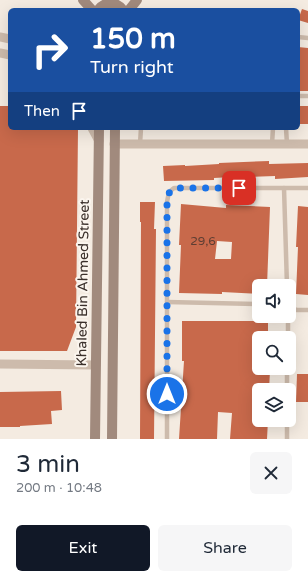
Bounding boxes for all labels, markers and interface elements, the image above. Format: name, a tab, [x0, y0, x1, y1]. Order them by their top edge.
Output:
text: 150 m	[90, 22, 176, 56]
icon: right	[24, 24, 76, 76]
text: Turn right	[90, 56, 174, 78]
icon: arrive	[68, 100, 90, 122]
text: Then	[24, 102, 60, 120]
pin	[222, 171, 256, 205]
icon: arrive	[228, 177, 250, 199]
street label: Khaled Bin Ahmed Street	[73, 199, 93, 367]
house number: 29,6	[190, 234, 216, 248]
map controls	[252, 279, 296, 427]
button: sound	[252, 279, 296, 323]
button: search	[252, 331, 296, 375]
position arrow	[146, 373, 188, 415]
button: layers	[252, 383, 296, 427]
text: 3 min	[16, 450, 80, 479]
button: close	[250, 452, 292, 494]
text: 200 m · 10:48	[16, 480, 102, 496]
button: Exit	[16, 525, 150, 571]
button: Share	[158, 525, 292, 571]

